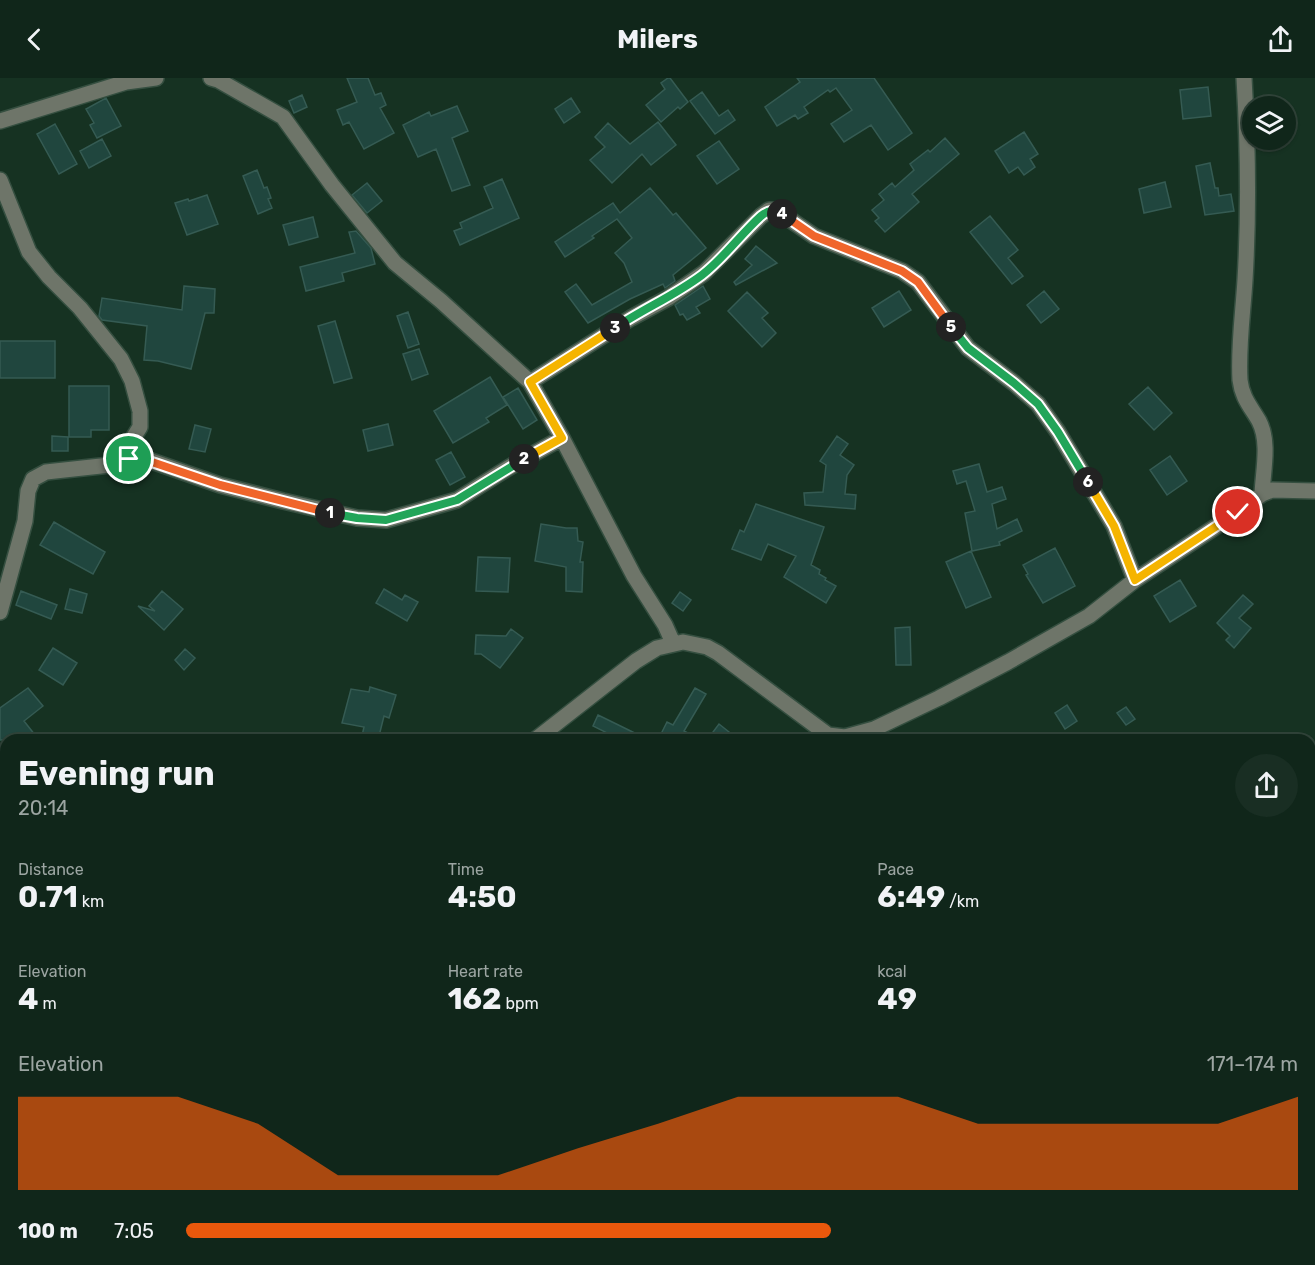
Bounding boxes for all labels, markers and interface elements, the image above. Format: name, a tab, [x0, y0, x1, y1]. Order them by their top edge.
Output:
icon: back	[18, 23, 51, 56]
text: Milers	[617, 23, 698, 55]
icon: share	[1264, 23, 1297, 56]
map controls	[1242, 96, 1296, 150]
button: layers	[1242, 96, 1296, 150]
pin: 4	[767, 199, 797, 229]
text: 4	[777, 204, 787, 223]
pin: 5	[936, 312, 966, 342]
pin: 3	[600, 313, 630, 343]
text: 5	[946, 317, 956, 336]
text: 3	[610, 318, 620, 337]
pin	[103, 433, 154, 484]
icon: arrive	[112, 442, 145, 475]
pin: 2	[509, 444, 539, 474]
text: 2	[519, 449, 529, 468]
pin: 6	[1073, 467, 1103, 497]
text: 6	[1083, 472, 1093, 491]
pin	[1212, 486, 1263, 537]
icon: check	[1221, 495, 1254, 528]
pin: 1	[315, 498, 345, 528]
text: 1	[326, 503, 334, 522]
text: Evening run	[18, 754, 215, 793]
button: share	[1235, 754, 1298, 817]
text: 20:14	[18, 796, 69, 820]
text: Distance	[18, 860, 84, 879]
text: Time	[448, 860, 484, 879]
text: Pace	[877, 860, 914, 879]
text: 0.71	[18, 879, 78, 915]
text: 4:50	[448, 879, 517, 915]
text: 6:49	[877, 879, 945, 915]
text: km	[78, 892, 104, 911]
text: /km	[945, 892, 979, 911]
text: Elevation	[18, 962, 87, 981]
text: Heart rate	[448, 962, 523, 981]
text: kcal	[877, 962, 907, 981]
text: 4	[18, 981, 39, 1017]
text: 162	[448, 981, 502, 1017]
text: 49	[877, 981, 917, 1017]
text: m	[39, 994, 57, 1013]
text: bpm	[502, 994, 539, 1013]
text: Elevation	[18, 1052, 104, 1076]
text: 171–174 m	[1207, 1052, 1298, 1076]
text: 100 m	[18, 1219, 78, 1243]
text: 7:05	[114, 1219, 154, 1243]

